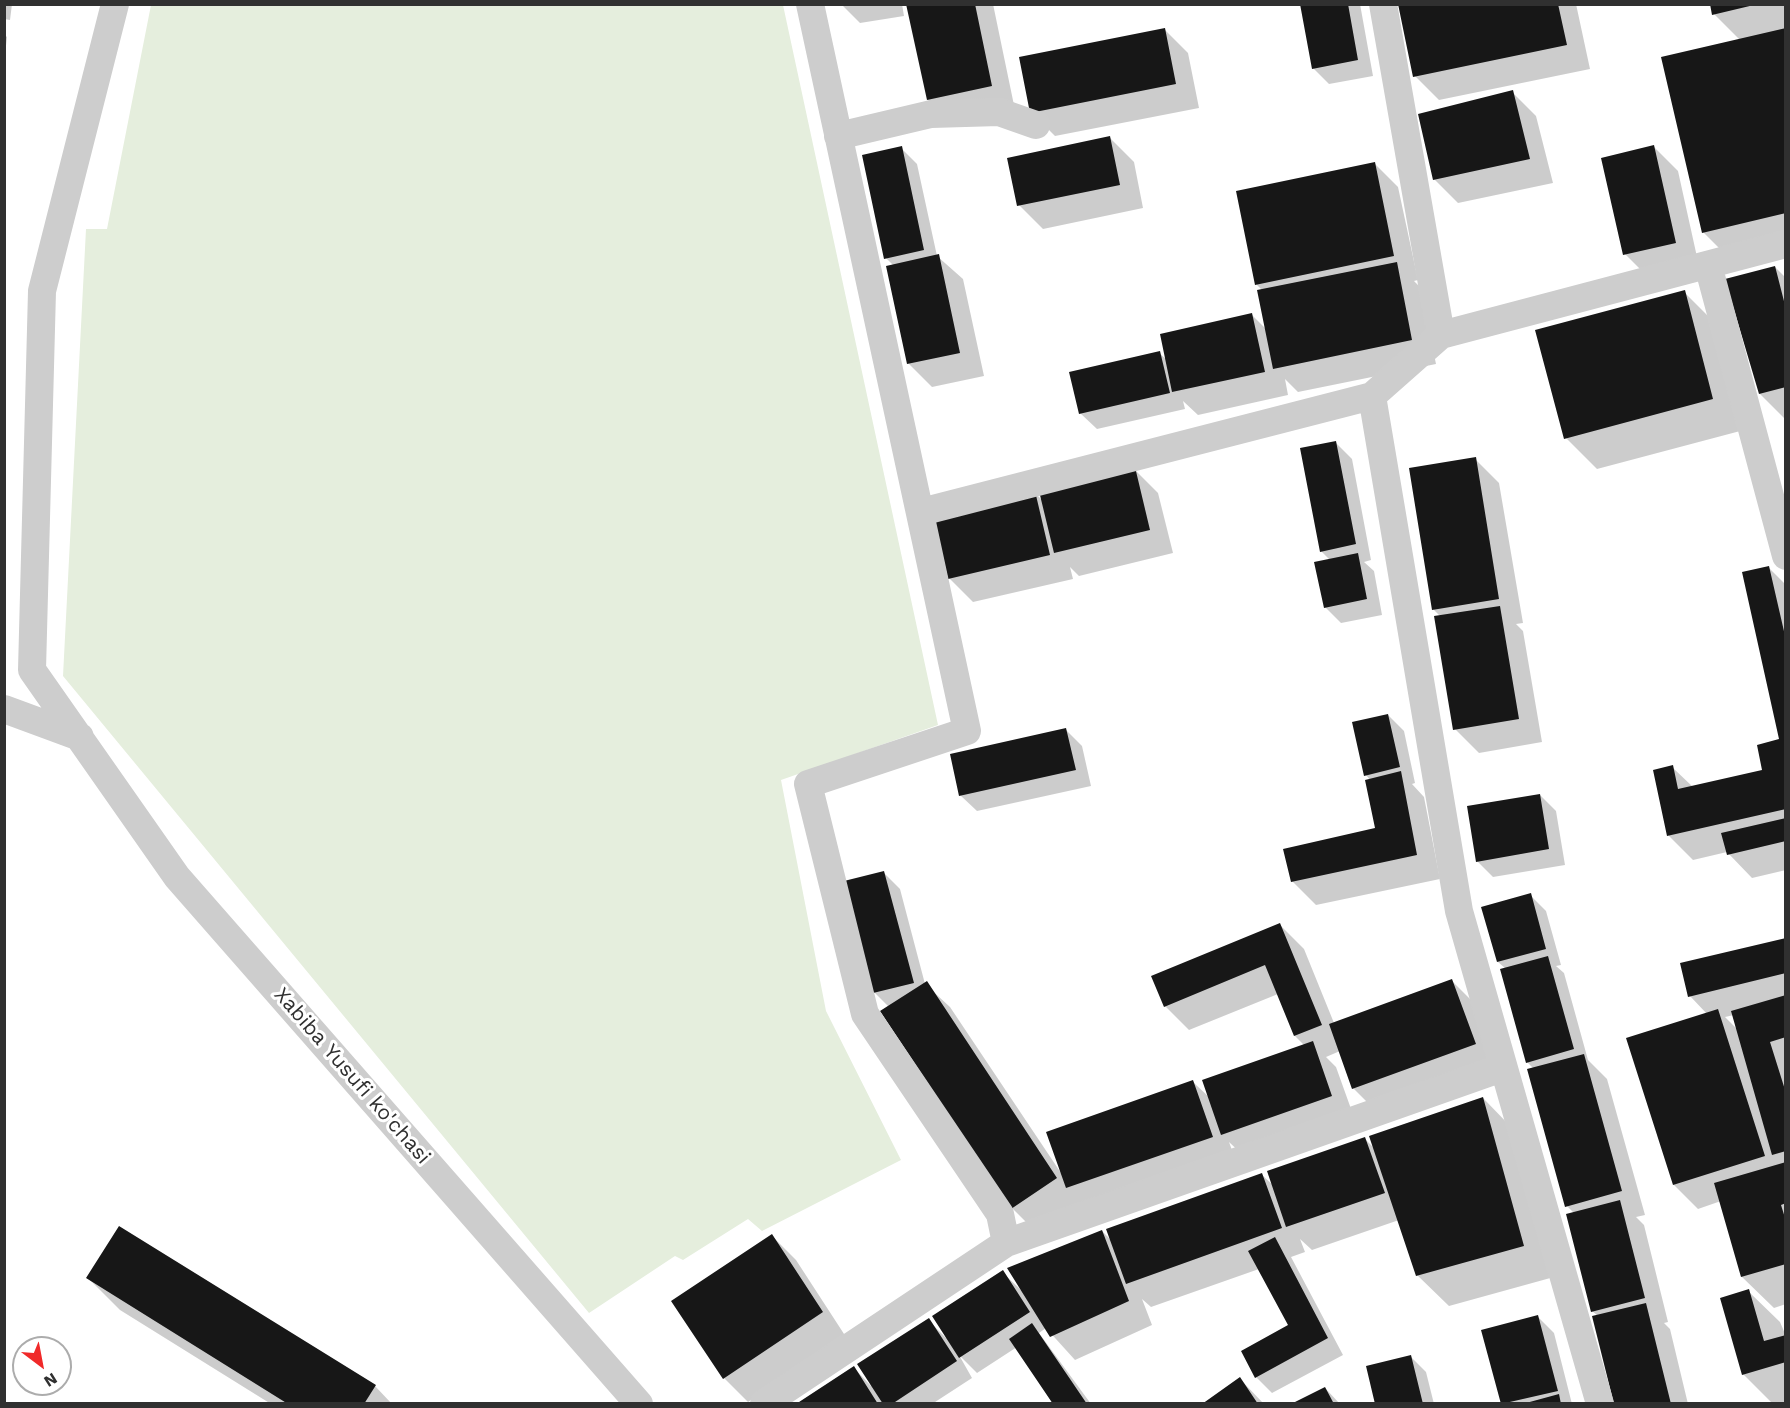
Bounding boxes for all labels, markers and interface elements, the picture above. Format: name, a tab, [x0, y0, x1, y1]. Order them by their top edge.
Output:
street label: Xabiba Yusufi ko'chasi	[268, 983, 436, 1169]
north arrow	[12, 1336, 72, 1396]
text: N	[41, 1369, 61, 1391]

